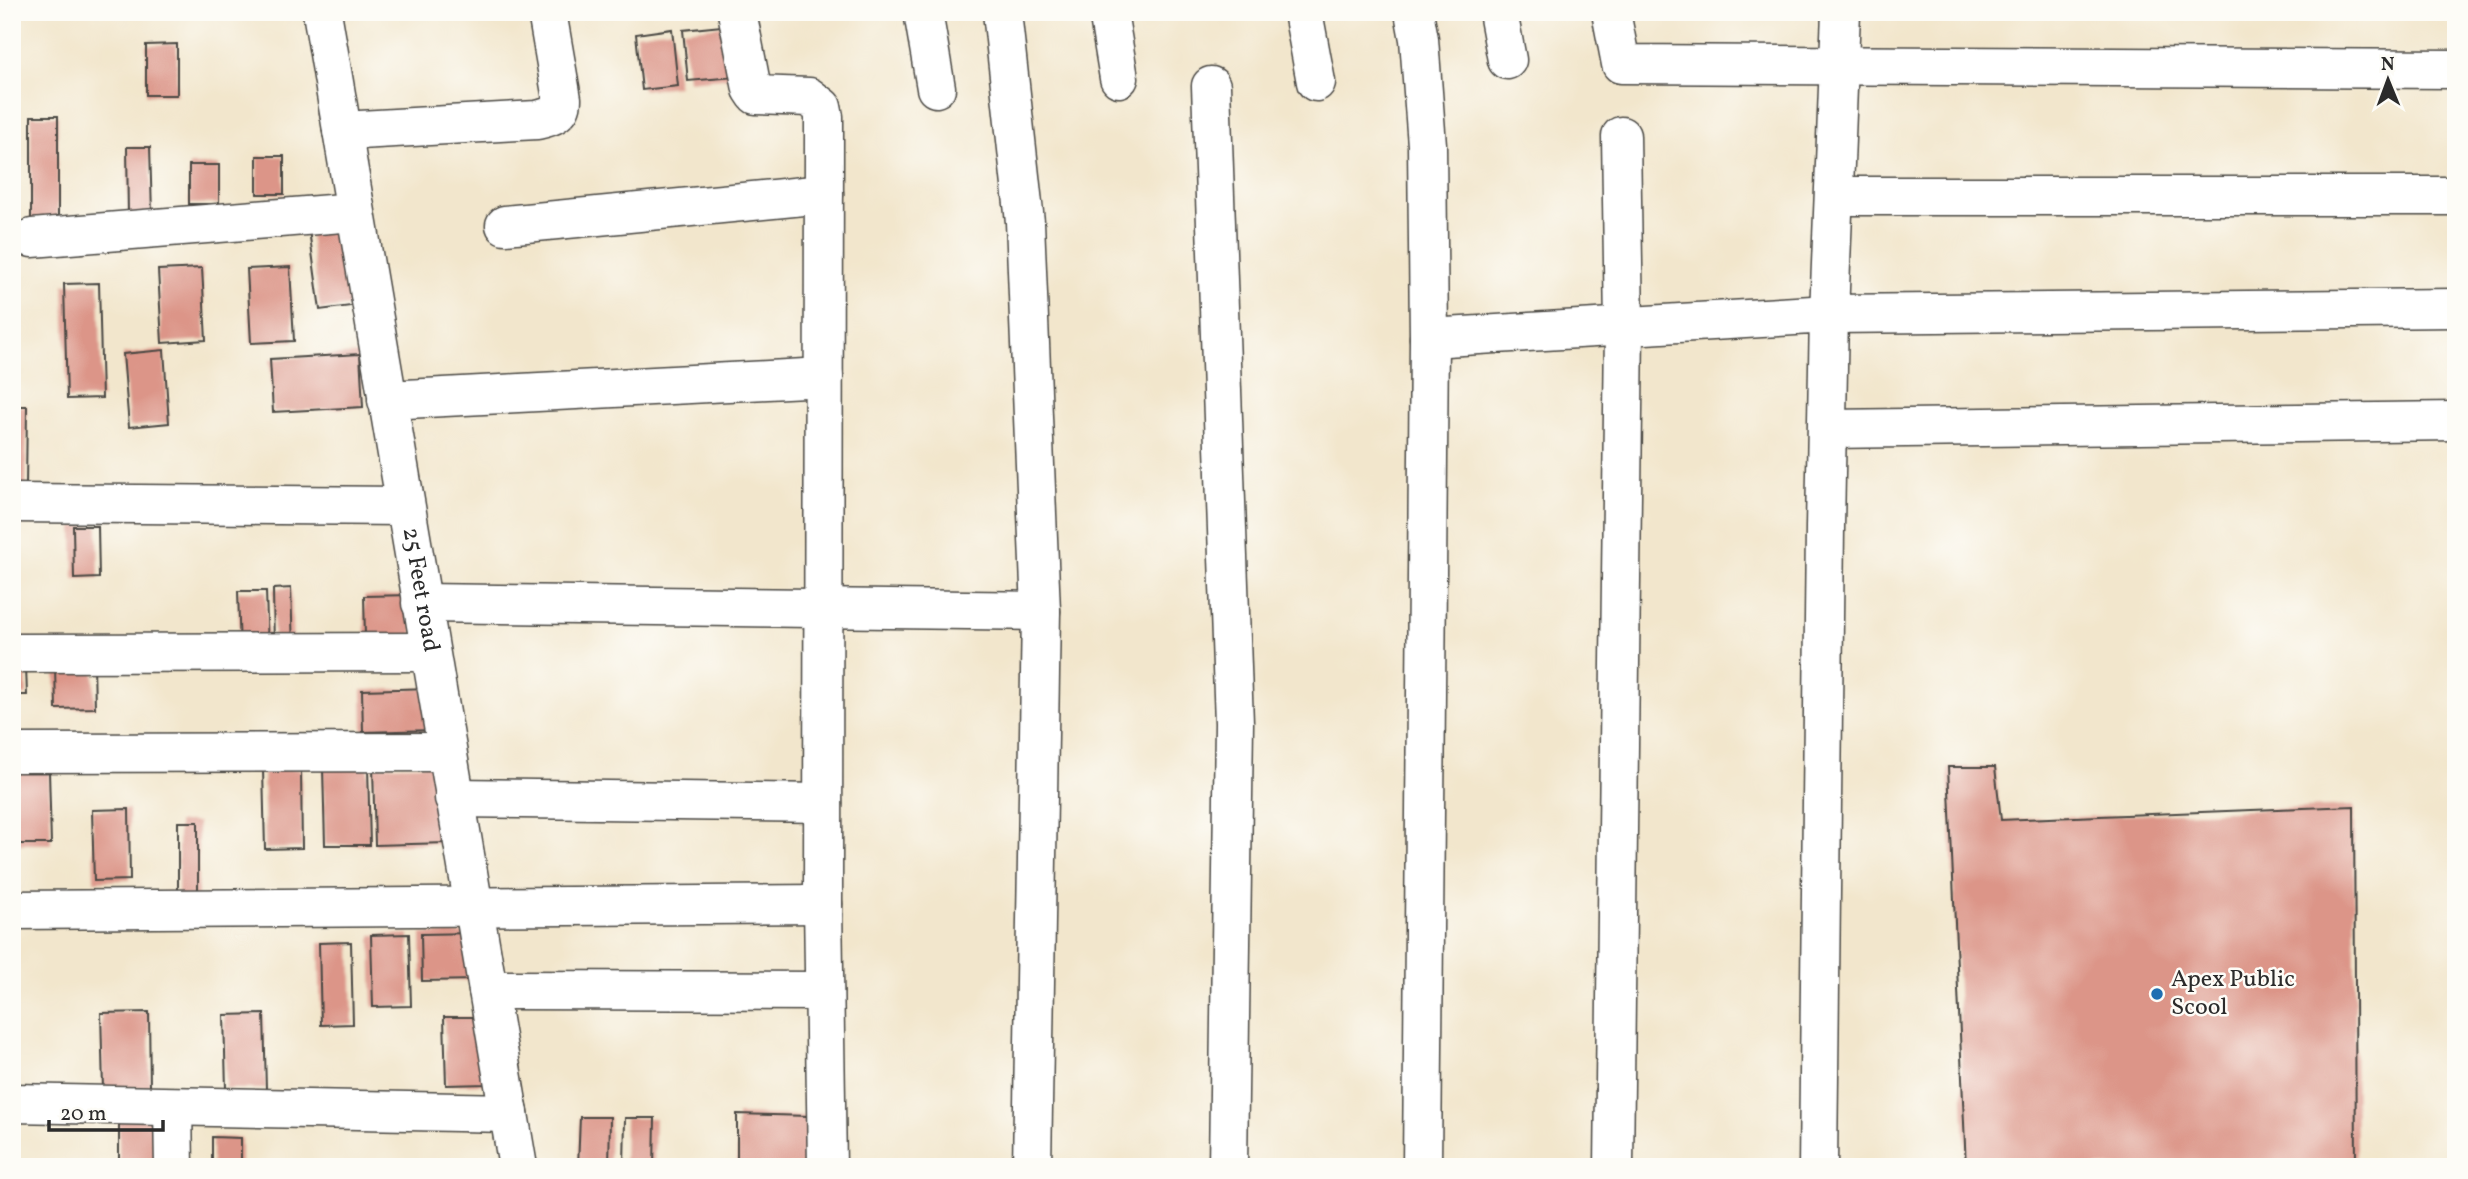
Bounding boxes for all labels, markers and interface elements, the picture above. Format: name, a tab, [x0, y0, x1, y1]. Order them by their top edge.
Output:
north arrow	[2352, 46, 2422, 116]
text: N	[2381, 52, 2395, 78]
street label: 25 Feet road	[393, 525, 447, 655]
place label: Apex Public Scool	[2171, 963, 2295, 1025]
marker: Apex Public Scool	[2149, 986, 2165, 1002]
scale bar	[49, 1088, 163, 1132]
text: 20 m	[60, 1100, 106, 1129]

